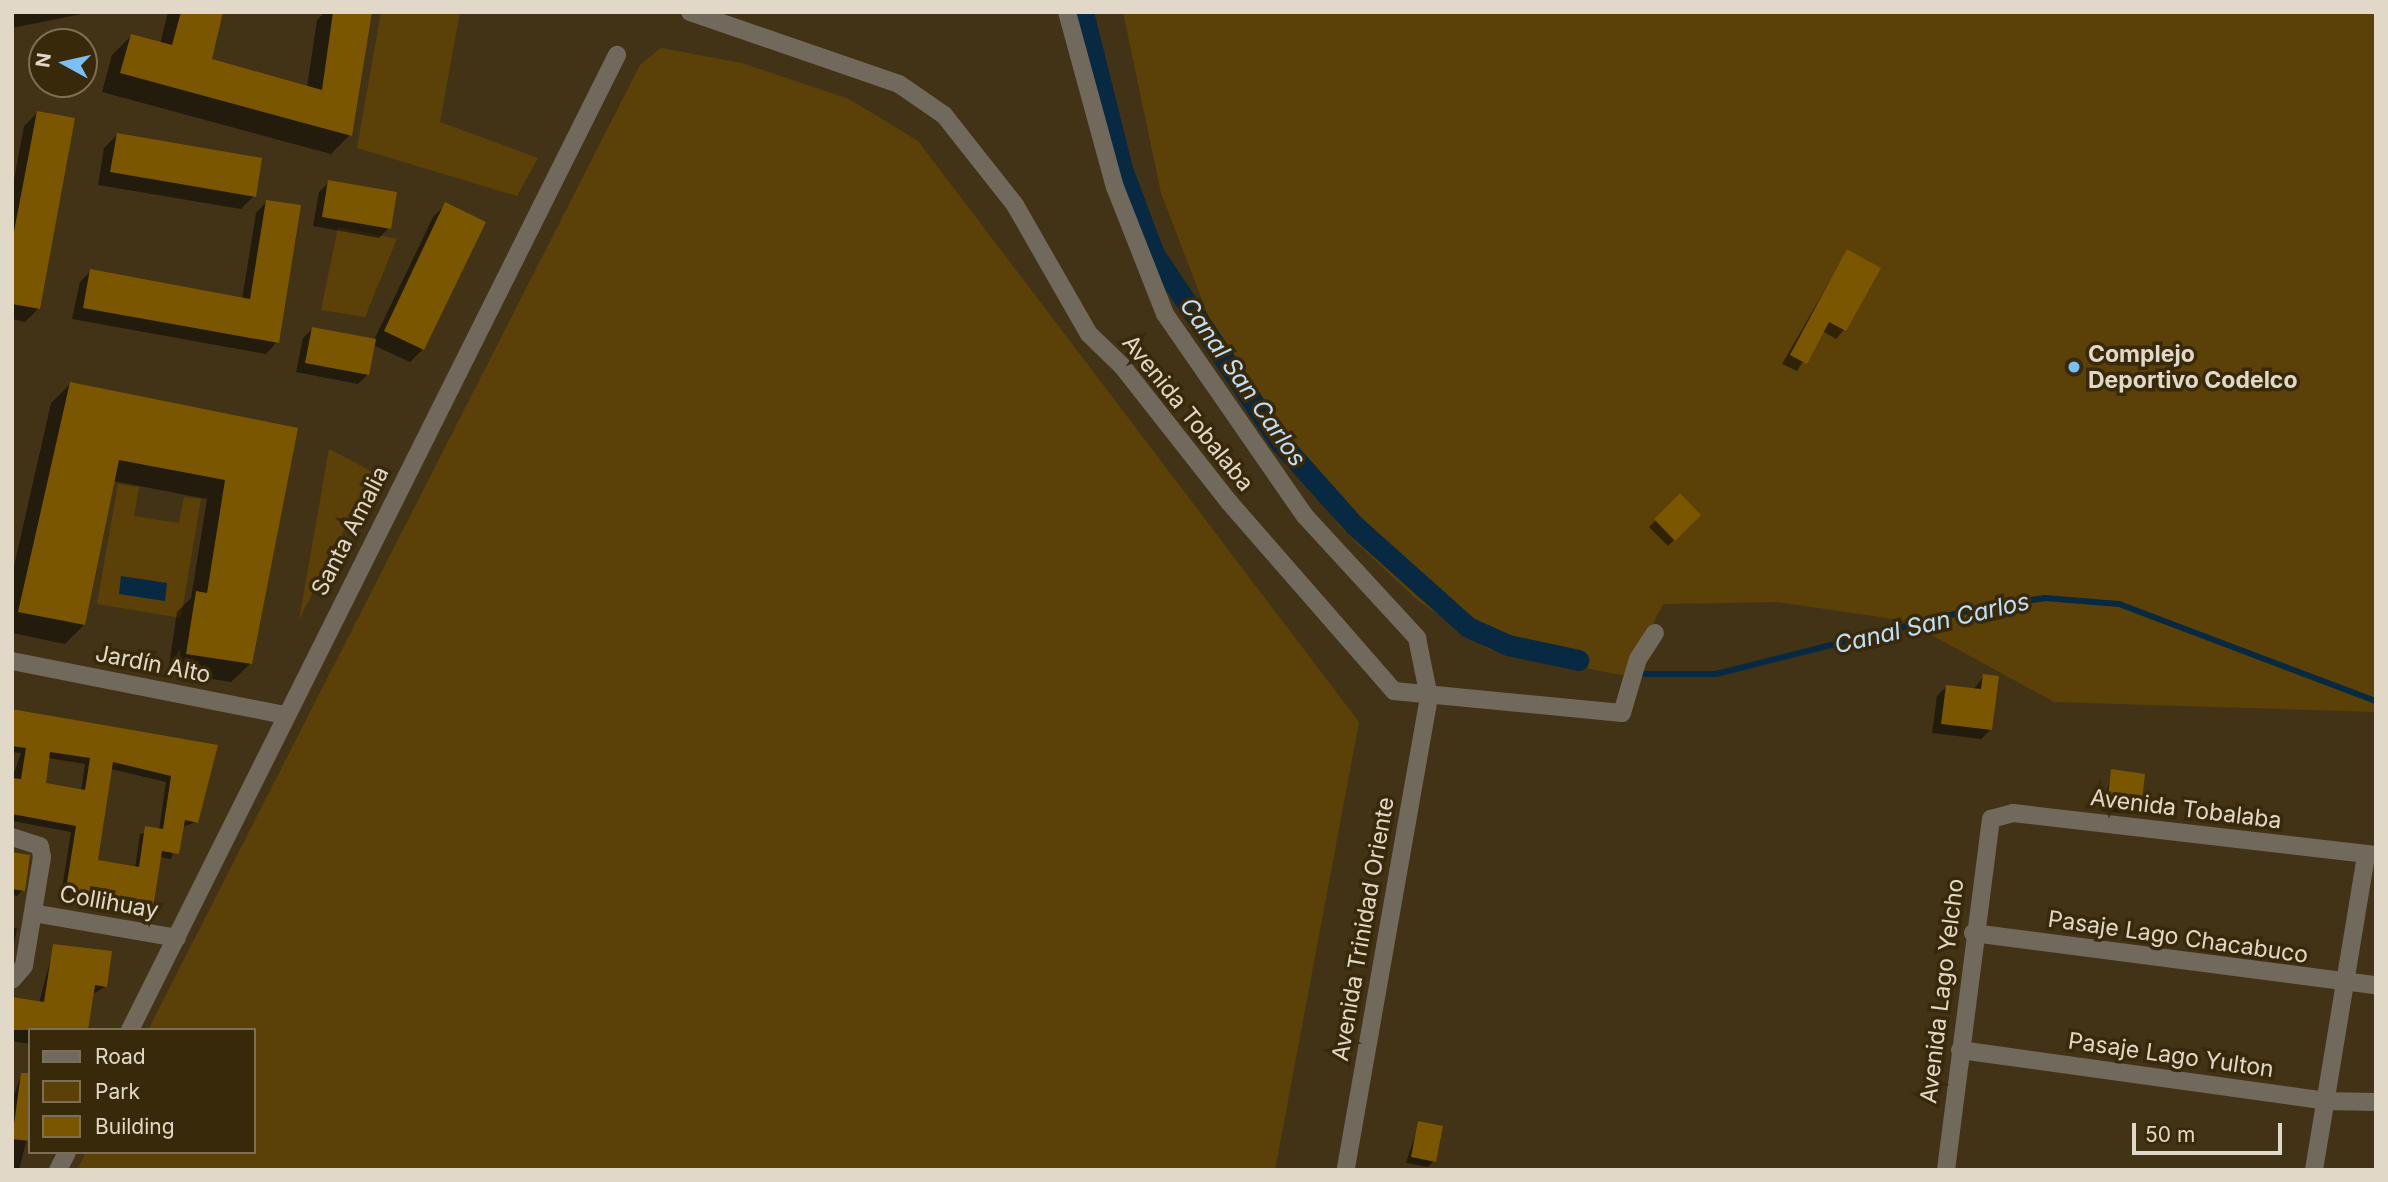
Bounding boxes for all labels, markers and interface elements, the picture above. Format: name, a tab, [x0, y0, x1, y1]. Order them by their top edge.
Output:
north arrow	[28, 28, 98, 98]
text: N	[31, 52, 56, 69]
water label: Canal San Carlos	[1174, 292, 1312, 472]
street label: Avenida Tobalaba	[1117, 329, 1259, 497]
place label: Complejo Deportivo Codelco	[2088, 340, 2298, 394]
marker: Complejo Deportivo Codelco	[2066, 359, 2082, 375]
street label: Santa Amalia	[306, 462, 394, 600]
water label: Canal San Carlos	[1832, 587, 2032, 659]
street label: Jardín Alto	[93, 639, 213, 689]
street label: Avenida Tobalaba	[2089, 784, 2283, 834]
street label: Avenida Trinidad Oriente	[1326, 795, 1400, 1063]
street label: Avenida Lago Yelcho	[1915, 877, 1969, 1105]
street label: Collihuay	[57, 880, 161, 924]
street label: Pasaje Lago Chacabuco	[2046, 905, 2310, 969]
street label: Pasaje Lago Yulton	[2066, 1027, 2276, 1083]
legend	[28, 1028, 256, 1154]
text: Road	[95, 1044, 146, 1069]
text: Park	[95, 1079, 140, 1104]
scale bar	[2136, 1108, 2286, 1152]
text: Building	[95, 1114, 175, 1139]
text: 50 m	[2145, 1122, 2195, 1147]

